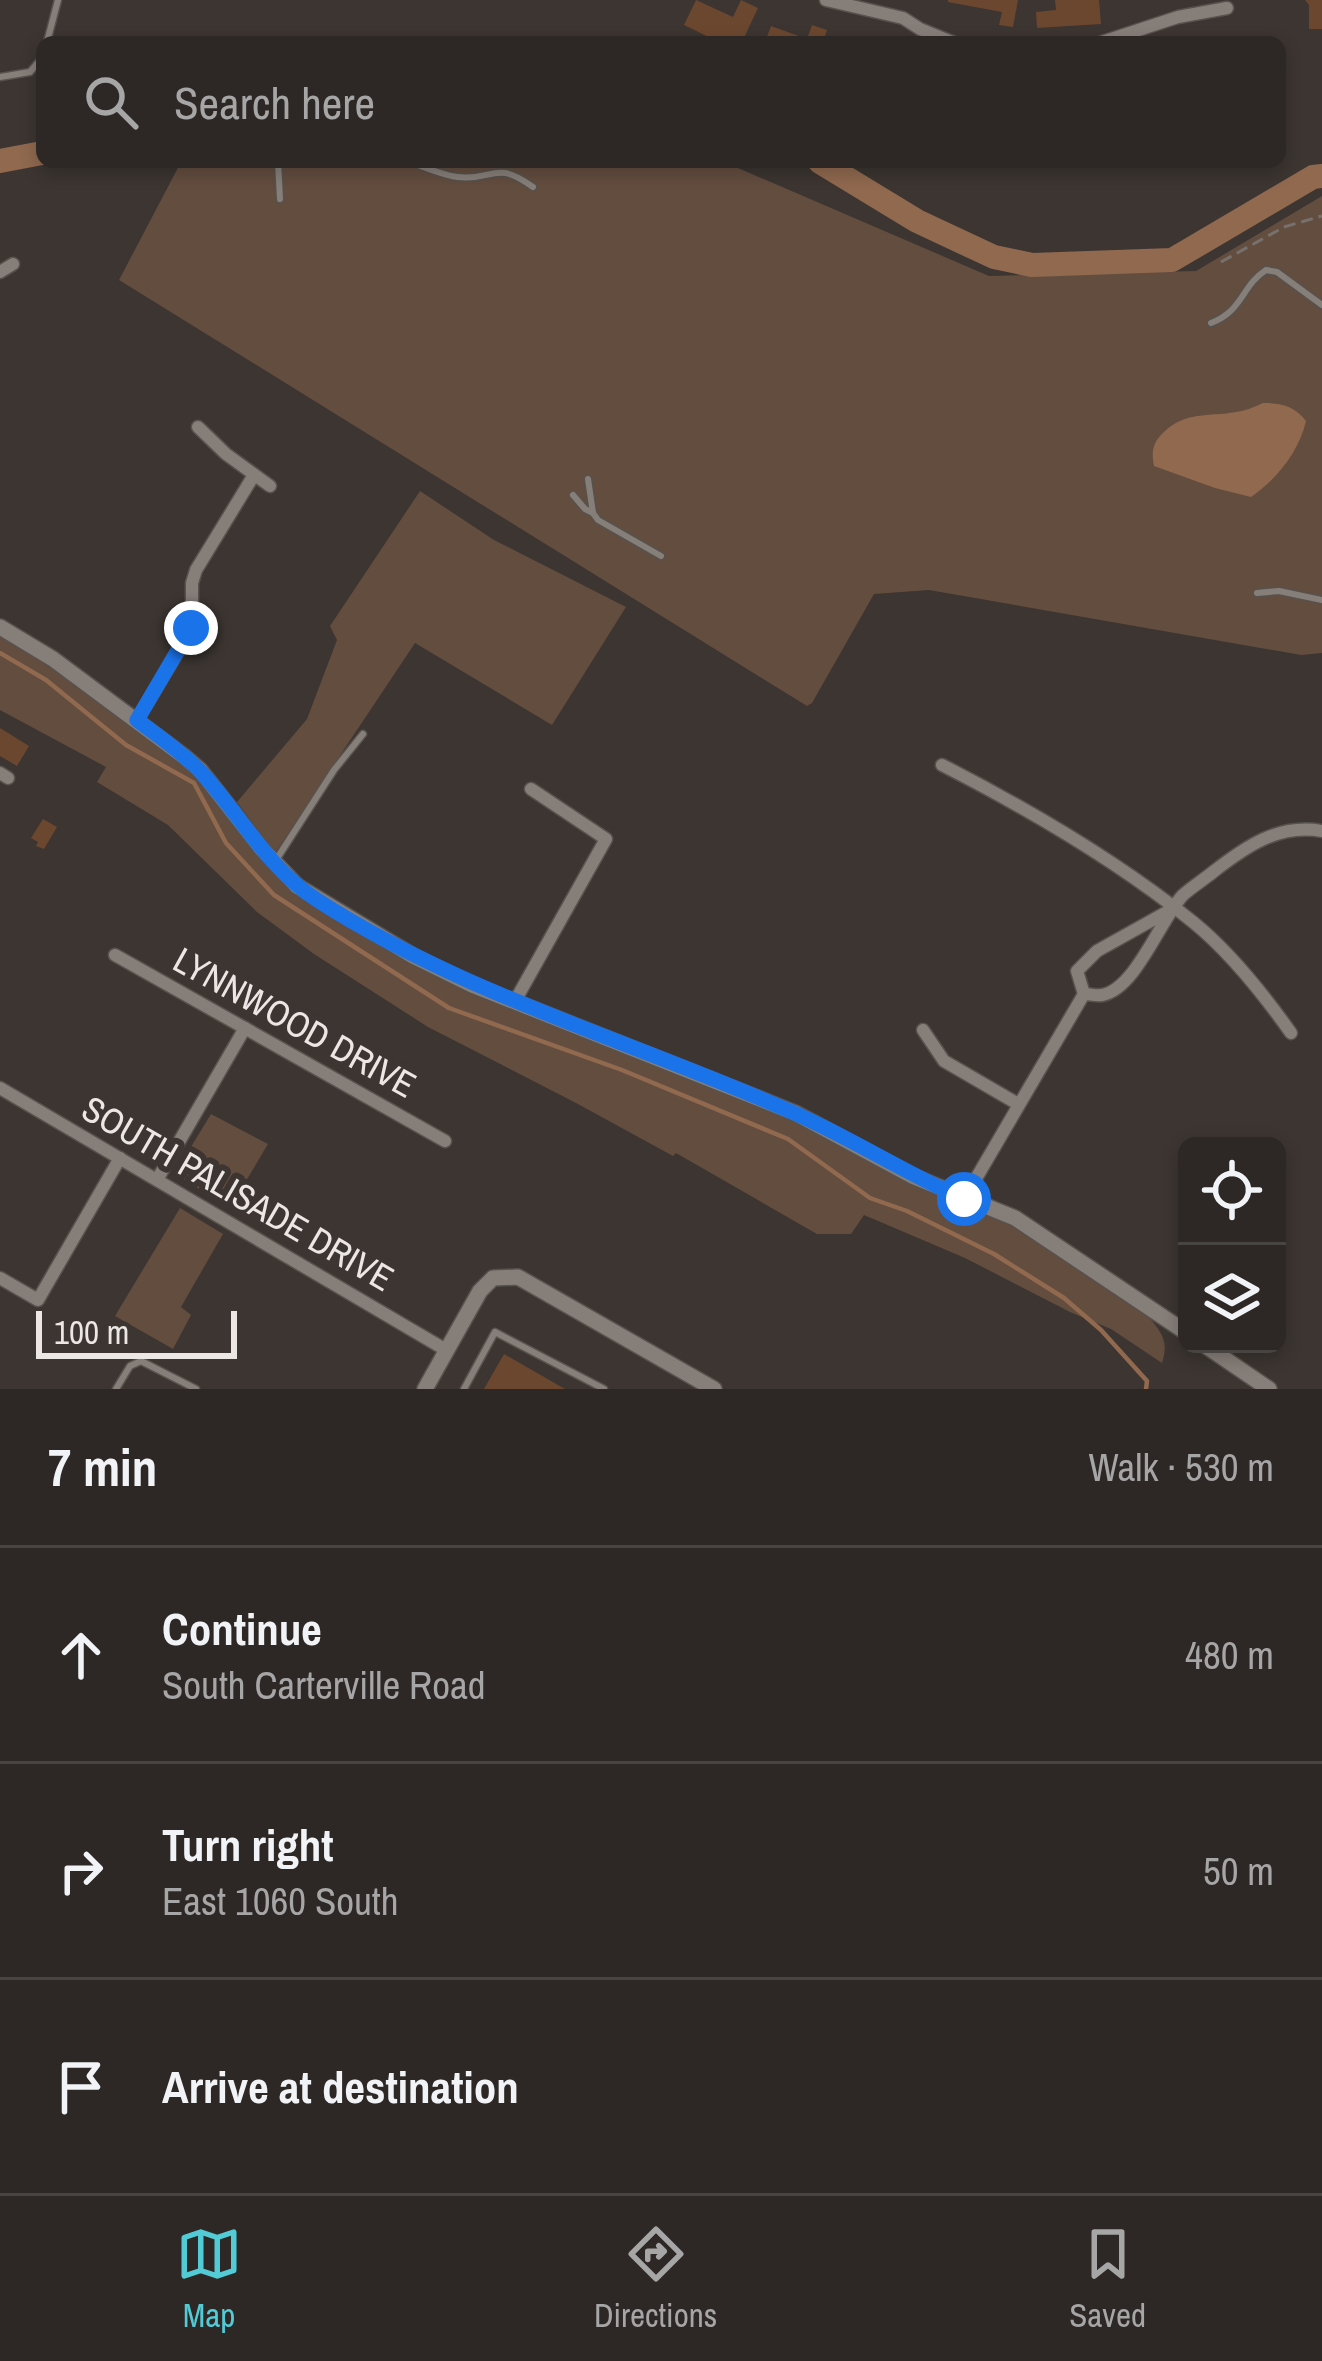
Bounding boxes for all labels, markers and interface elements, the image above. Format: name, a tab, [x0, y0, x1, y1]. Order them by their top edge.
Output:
search box	[36, 36, 1286, 168]
icon: search	[78, 69, 144, 135]
text: Search here	[174, 72, 375, 133]
route end	[164, 601, 218, 655]
street label: LYNNWOOD DRIVE	[165, 936, 425, 1108]
street label: SOUTH PALISADE DRIVE	[73, 1084, 403, 1302]
map controls	[1178, 1137, 1286, 1353]
button: locate	[1178, 1137, 1286, 1245]
route start	[937, 1172, 991, 1226]
button: layers	[1178, 1245, 1286, 1353]
scale bar	[36, 1305, 237, 1358]
text: 100 m	[54, 1310, 129, 1354]
text: 7 min	[48, 1433, 157, 1502]
text: Walk · 530 m	[1089, 1441, 1274, 1493]
text: Continue	[162, 1598, 322, 1659]
icon: ahead	[48, 1622, 114, 1688]
text: 480 m	[1185, 1629, 1274, 1681]
text: South Carterville Road	[162, 1659, 486, 1711]
text: Turn right	[162, 1814, 334, 1875]
icon: right	[48, 1838, 114, 1904]
text: 50 m	[1203, 1845, 1274, 1897]
text: East 1060 South	[162, 1875, 399, 1927]
icon: arrive	[48, 2054, 114, 2120]
text: Arrive at destination	[162, 2056, 519, 2117]
tab: Map	[176, 2221, 242, 2337]
tab: Directions	[594, 2221, 717, 2337]
tab: Saved	[1069, 2221, 1146, 2337]

